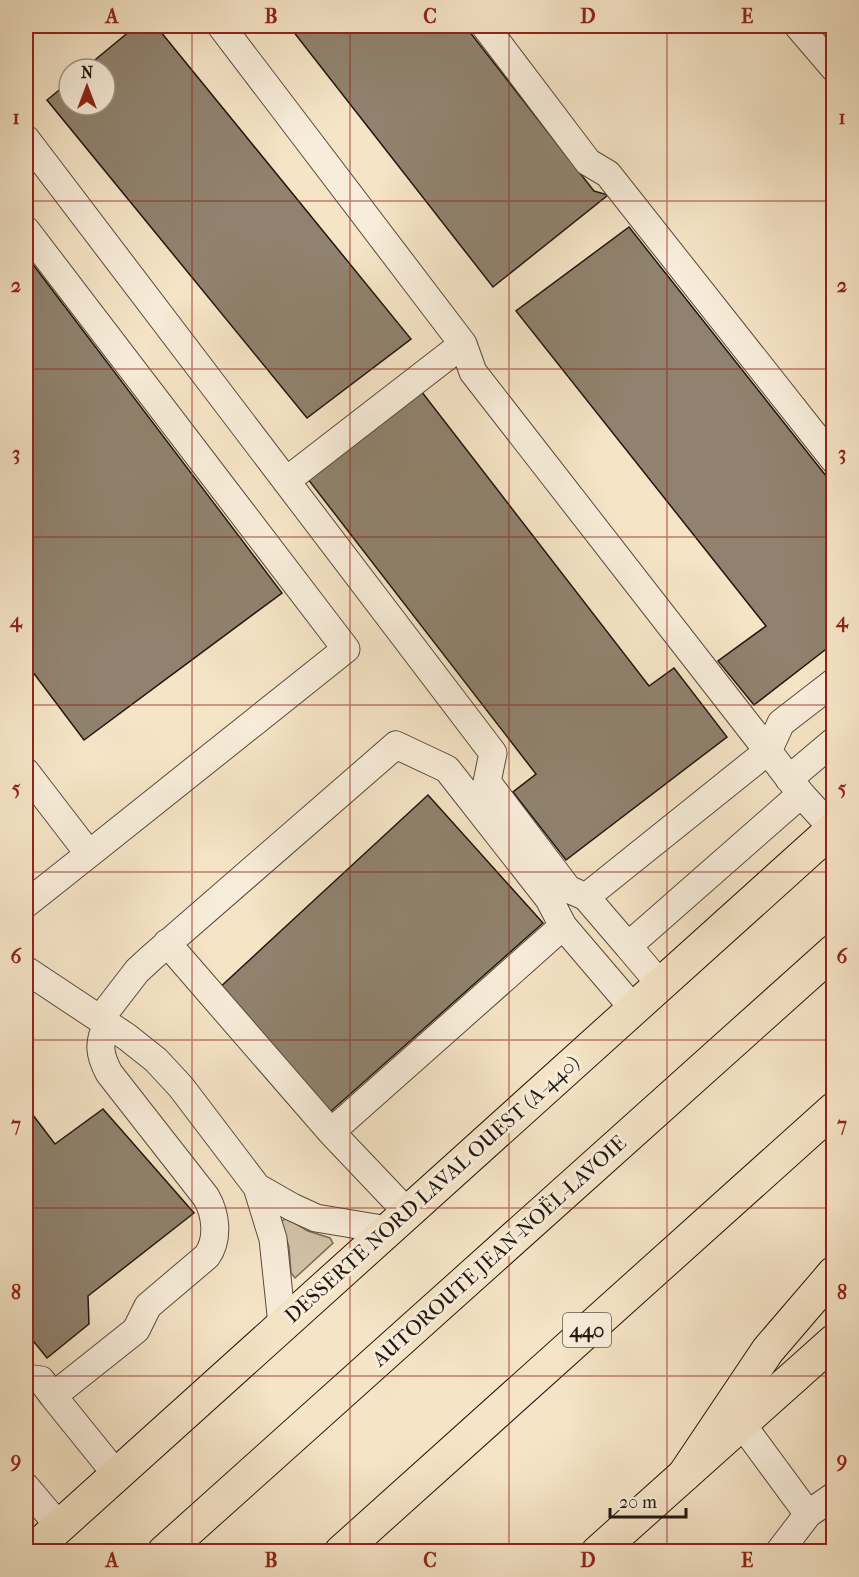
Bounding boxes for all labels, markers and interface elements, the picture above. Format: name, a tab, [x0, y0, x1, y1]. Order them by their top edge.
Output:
text: A	[104, 5, 120, 28]
text: B	[264, 5, 278, 28]
text: C	[423, 5, 437, 28]
text: D	[580, 5, 596, 28]
text: E	[741, 5, 753, 28]
north arrow	[57, 57, 117, 117]
text: N	[81, 63, 94, 82]
text: 1	[12, 106, 20, 129]
text: 1	[838, 106, 846, 129]
text: 2	[11, 274, 21, 297]
text: 2	[837, 274, 847, 297]
text: 3	[12, 442, 20, 465]
text: 3	[838, 442, 846, 465]
text: 4	[9, 609, 23, 633]
text: 4	[835, 609, 849, 633]
text: 5	[12, 777, 21, 800]
text: 5	[838, 777, 847, 800]
text: 6	[11, 945, 23, 968]
text: 6	[837, 945, 849, 968]
street label: DESSERTE NORD LAVAL OUEST (A-440)	[280, 1050, 584, 1328]
text: 7	[10, 1113, 21, 1136]
text: 7	[836, 1113, 847, 1136]
street label: AUTOROUTE JEAN-NOËL-LAVOIE	[366, 1131, 631, 1372]
text: 8	[11, 1281, 21, 1304]
text: 8	[837, 1281, 847, 1304]
road number: 440	[563, 1313, 611, 1347]
text: 9	[10, 1449, 21, 1472]
text: 9	[836, 1449, 847, 1472]
scale bar	[610, 1481, 686, 1519]
text: 20 m	[619, 1492, 657, 1513]
text: A	[104, 1549, 120, 1572]
text: B	[264, 1549, 278, 1572]
text: C	[423, 1549, 437, 1572]
text: D	[580, 1549, 596, 1572]
text: E	[741, 1549, 753, 1572]

